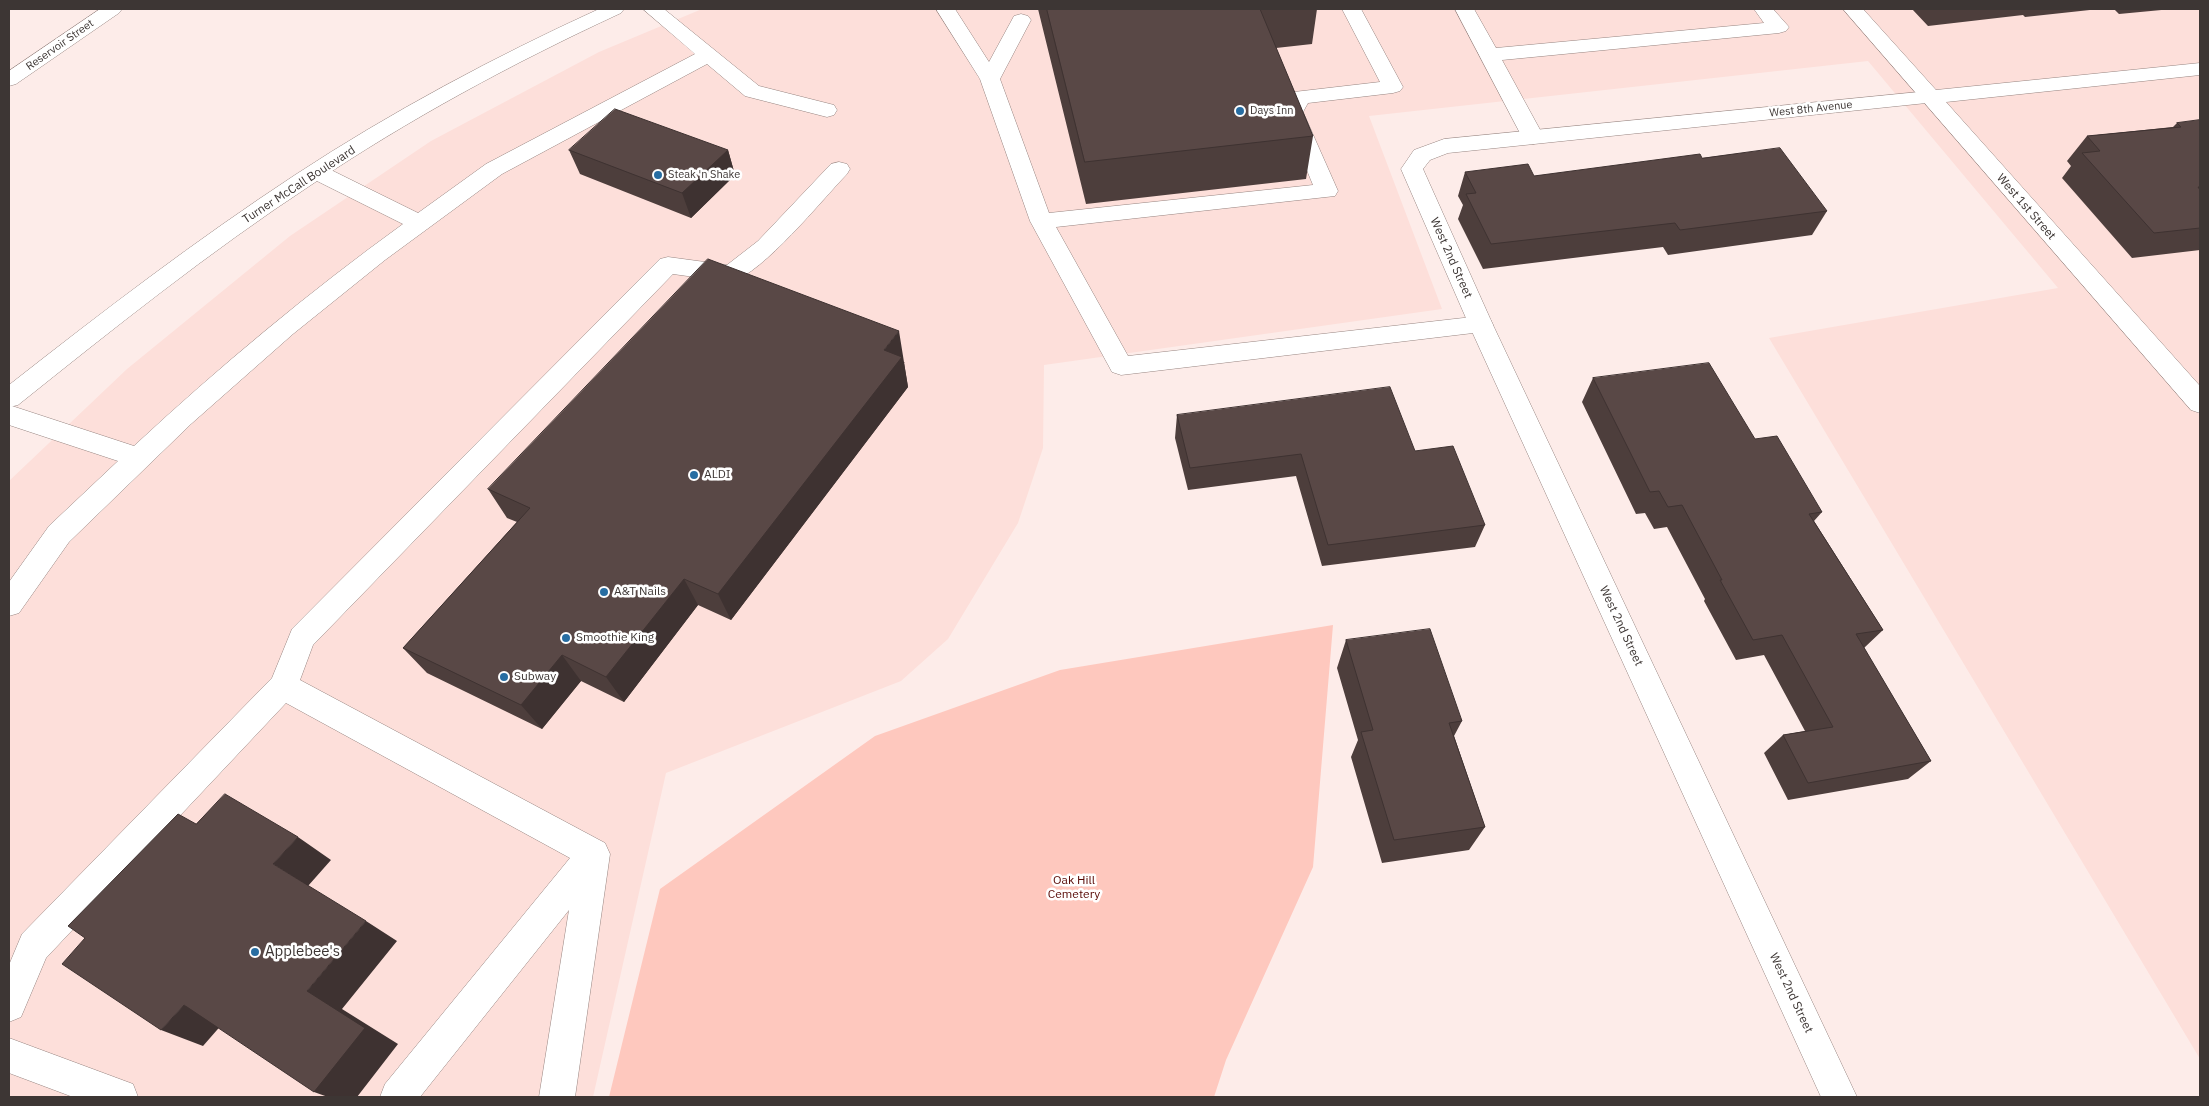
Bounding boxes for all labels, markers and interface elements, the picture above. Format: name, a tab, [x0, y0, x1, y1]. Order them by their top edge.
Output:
street label: Reservoir Street	[24, 17, 96, 73]
street label: West 8th Avenue	[1769, 98, 1853, 120]
place label: Days Inn	[1250, 104, 1293, 118]
marker: Days Inn	[1234, 105, 1246, 117]
street label: Turner McCall Boulevard	[240, 143, 358, 227]
place label: Steak 'n Shake	[668, 168, 740, 182]
marker: Steak 'n Shake	[652, 169, 664, 181]
street label: West 1st Street	[1993, 171, 2059, 243]
street label: West 2nd Street	[1427, 216, 1475, 300]
place label: ALDI	[704, 468, 731, 482]
marker: ALDI	[688, 469, 700, 481]
street label: West 2nd Street	[1596, 584, 1646, 668]
place label: A&T Nails	[614, 585, 666, 599]
marker: A&T Nails	[598, 586, 610, 598]
place label: Smoothie King	[576, 631, 654, 645]
marker: Smoothie King	[560, 632, 572, 644]
place label: Subway	[514, 670, 556, 684]
marker: Subway	[498, 671, 510, 683]
park label: Oak Hill Cemetery	[1048, 874, 1100, 902]
place label: Applebee's	[265, 943, 340, 961]
marker: Applebee's	[249, 946, 261, 958]
street label: West 2nd Street	[1766, 951, 1816, 1035]

